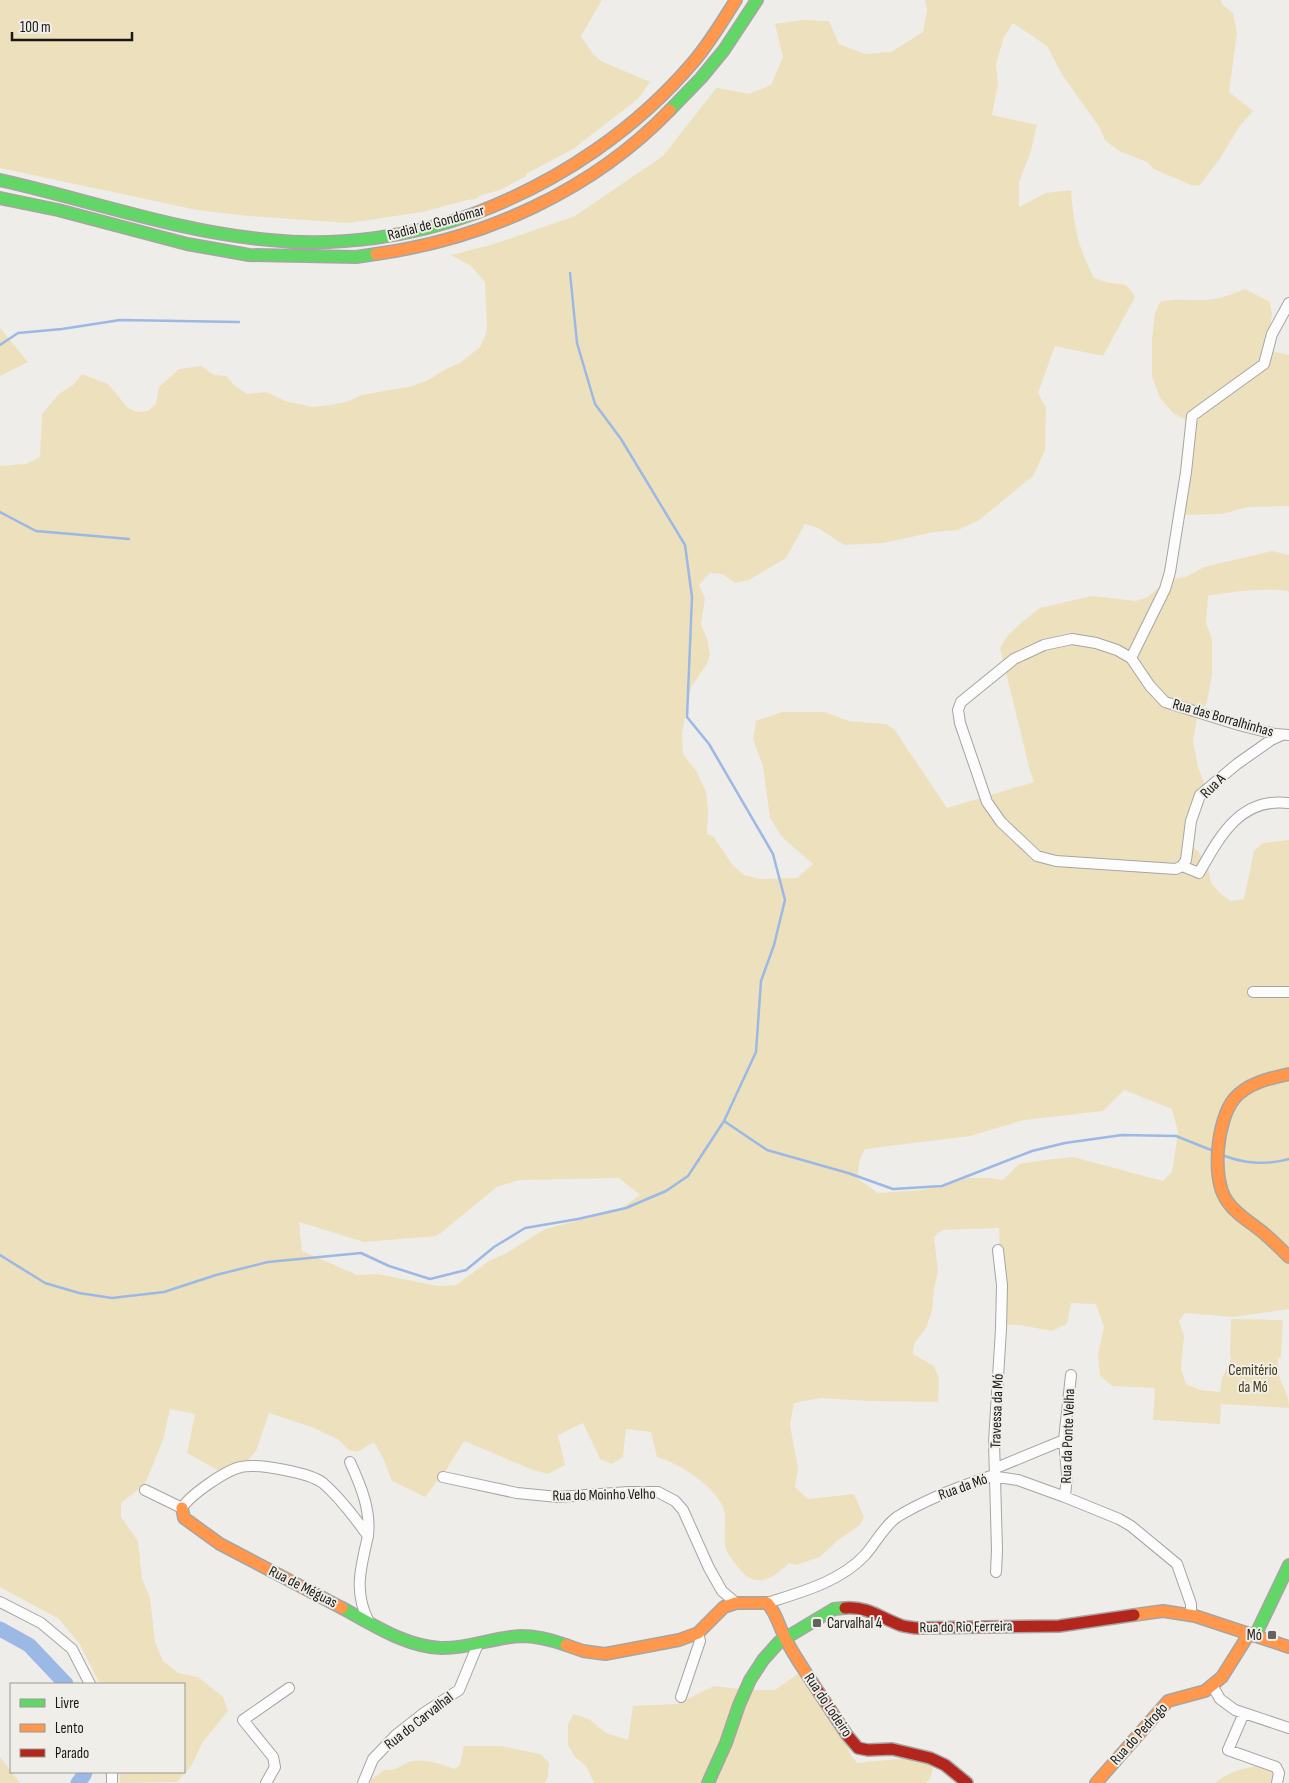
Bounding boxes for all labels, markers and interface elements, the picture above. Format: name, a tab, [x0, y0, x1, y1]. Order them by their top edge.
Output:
scale bar	[12, 10, 132, 42]
text: 100 m	[20, 18, 51, 37]
street label: Radial de Gondomar	[385, 201, 487, 245]
street label: Rua das Borralhinhas	[1170, 695, 1276, 741]
street label: Rua A	[1196, 769, 1230, 803]
park label: Cemitério da Mó	[1228, 1361, 1278, 1397]
street label: Travessa da Mó	[986, 1373, 1008, 1449]
street label: Rua da Ponte Velha	[1057, 1388, 1079, 1484]
street label: Rua da Mó	[936, 1469, 990, 1505]
street label: Rua do Moinho Velho	[552, 1485, 656, 1505]
street label: Rua de Méguas	[266, 1562, 340, 1612]
place label: Carvalhal 4	[827, 1614, 882, 1633]
marker: Carvalhal 4	[811, 1617, 823, 1629]
street label: Rua do Rio Ferreira	[919, 1617, 1013, 1637]
place label: Mó	[1247, 1626, 1262, 1645]
marker: Mó	[1266, 1629, 1278, 1641]
street label: Rua do Lodeiro	[800, 1669, 856, 1741]
legend	[10, 1683, 185, 1773]
street label: Rua do Carvalhal	[381, 1688, 457, 1754]
text: Livre	[55, 1694, 79, 1713]
street label: Rua do Pedrogo	[1106, 1699, 1172, 1769]
text: Lento	[55, 1719, 84, 1738]
text: Parado	[55, 1744, 89, 1763]

